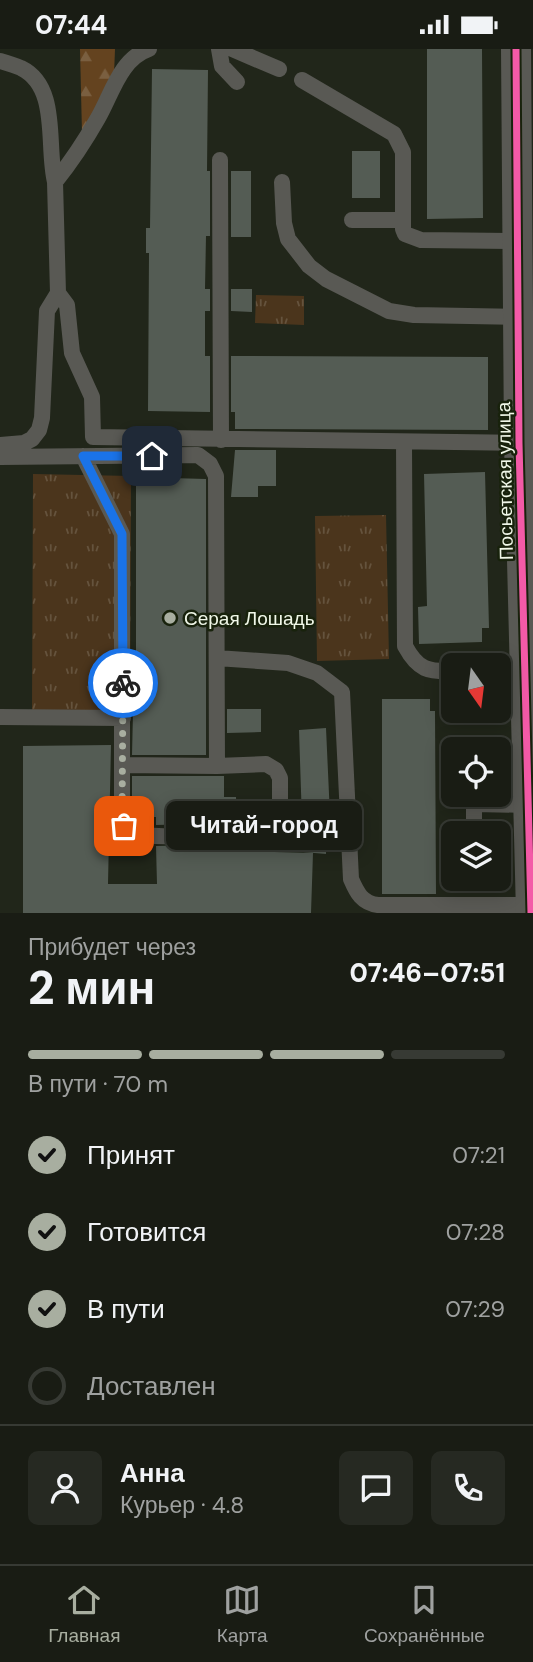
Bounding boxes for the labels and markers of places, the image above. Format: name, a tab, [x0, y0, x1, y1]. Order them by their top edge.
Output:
pin	[122, 426, 182, 486]
place label: Серая Лошадь	[184, 606, 315, 631]
marker: Серая Лошадь	[162, 610, 178, 626]
pin	[94, 796, 154, 856]
callout: Читай-город	[166, 801, 362, 851]

